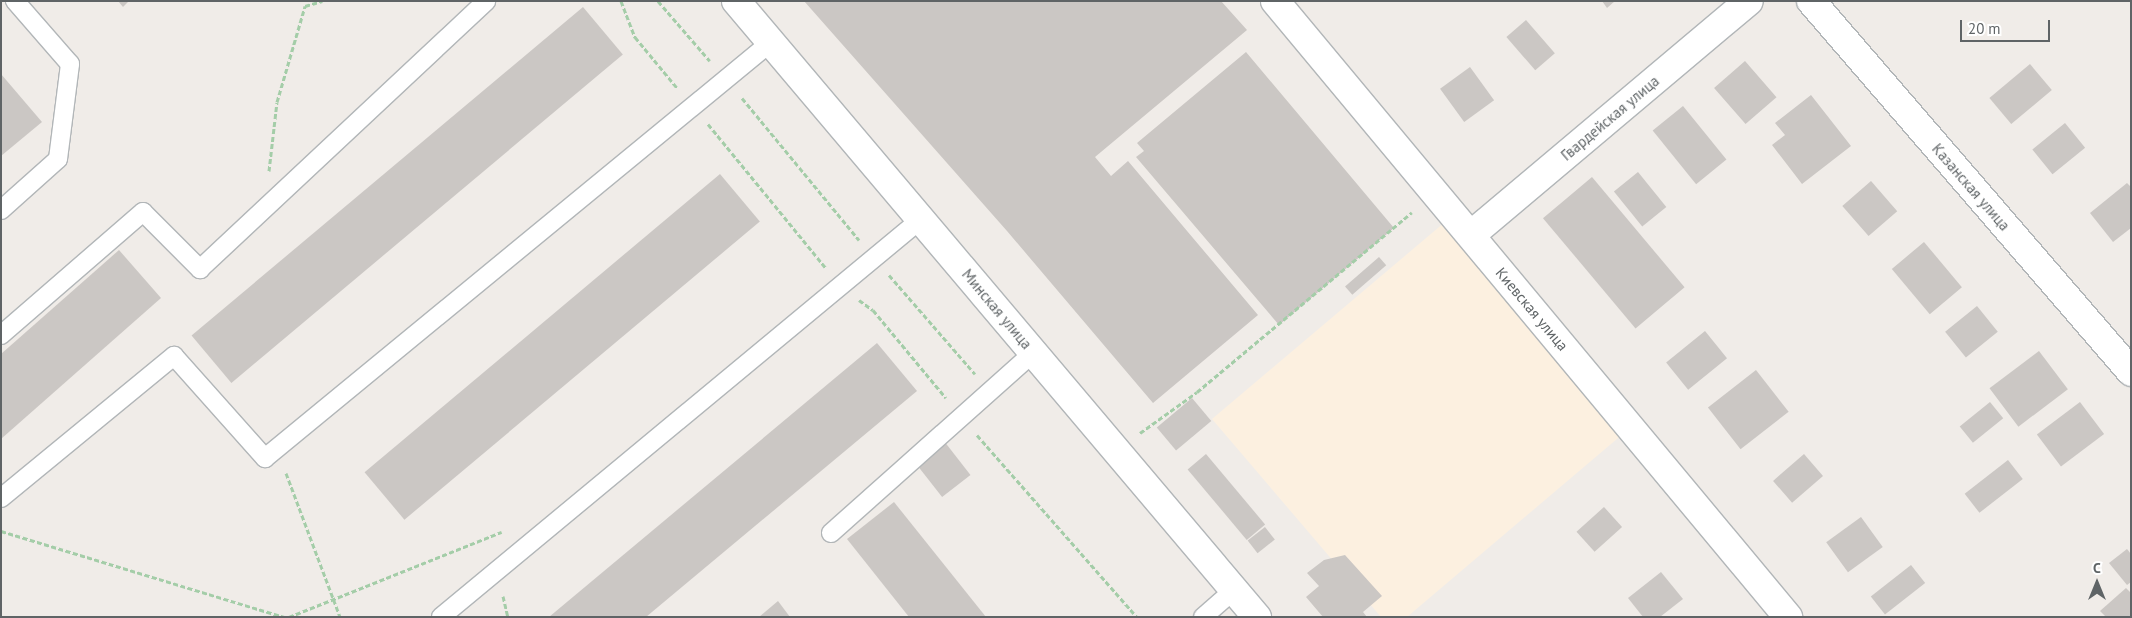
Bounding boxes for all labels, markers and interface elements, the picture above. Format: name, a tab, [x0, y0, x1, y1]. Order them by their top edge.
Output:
scale bar	[1962, 10, 2052, 42]
text: 20 m	[1968, 19, 2001, 38]
street label: Гвардейская улица	[1557, 72, 1663, 164]
street label: Казанская улица	[1928, 140, 2014, 234]
street label: Киевская улица	[1492, 264, 1572, 354]
street label: Минская улица	[958, 265, 1036, 353]
north arrow	[2072, 558, 2122, 608]
text: С	[2093, 559, 2101, 577]

